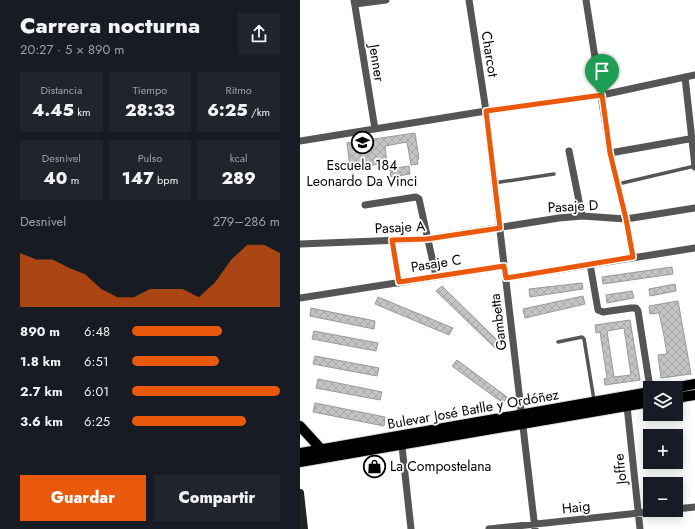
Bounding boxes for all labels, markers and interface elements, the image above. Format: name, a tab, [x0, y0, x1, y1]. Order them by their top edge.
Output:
text: Carrera nocturna	[20, 9, 200, 41]
button: share	[238, 13, 280, 55]
street label: Charcot	[477, 30, 504, 79]
text: 20:27 · 5 × 890 m	[20, 40, 124, 59]
street label: Jenner	[364, 41, 390, 83]
pin	[585, 54, 619, 95]
icon: arrive	[591, 60, 613, 82]
text: Distancia	[40, 82, 82, 98]
text: Tiempo	[133, 82, 167, 98]
text: Ritmo	[226, 82, 252, 98]
text: 4.45	[32, 98, 74, 122]
text: 28:33	[125, 98, 175, 122]
text: 6:25	[207, 98, 248, 122]
text: km	[74, 104, 91, 120]
text: /km	[248, 104, 270, 120]
school or university icon: Escuela 184 Leonardo Da Vinci	[349, 130, 375, 156]
text: Desnivel	[42, 150, 81, 166]
text: Pulso	[138, 150, 162, 166]
text: kcal	[230, 150, 248, 166]
place label: Escuela 184 Leonardo Da Vinci	[307, 155, 417, 191]
text: 40	[43, 166, 67, 190]
text: 147	[122, 166, 154, 190]
text: 289	[221, 166, 256, 190]
text: m	[67, 172, 79, 188]
text: bpm	[154, 172, 178, 188]
street label: Pasaje D	[547, 195, 599, 217]
text: Desnivel	[20, 212, 66, 231]
text: 279–286 m	[213, 212, 280, 231]
street label: Pasaje A	[374, 216, 427, 238]
street label: Pasaje C	[409, 249, 463, 277]
street label: Gambetta	[485, 292, 511, 352]
text: 890 m	[20, 322, 60, 341]
text: 6:48	[84, 322, 110, 341]
text: 1.8 km	[20, 352, 61, 371]
text: 6:51	[84, 352, 109, 371]
map controls	[643, 381, 683, 517]
button: layers	[643, 381, 683, 421]
text: 2.7 km	[20, 382, 63, 401]
text: 6:01	[84, 382, 109, 401]
street label: Bulevar José Batlle y Ordóñez	[386, 384, 561, 434]
text: 3.6 km	[20, 412, 63, 431]
text: 6:25	[84, 412, 110, 431]
button: +	[643, 429, 683, 469]
shop icon: La Compostelana	[362, 453, 388, 479]
street label: Joffre	[608, 453, 632, 487]
place label: La Compostelana	[390, 456, 491, 476]
button: Guardar	[20, 475, 146, 521]
button: Compartir	[154, 475, 280, 521]
button: −	[643, 477, 683, 517]
street label: Haig	[561, 496, 591, 518]

